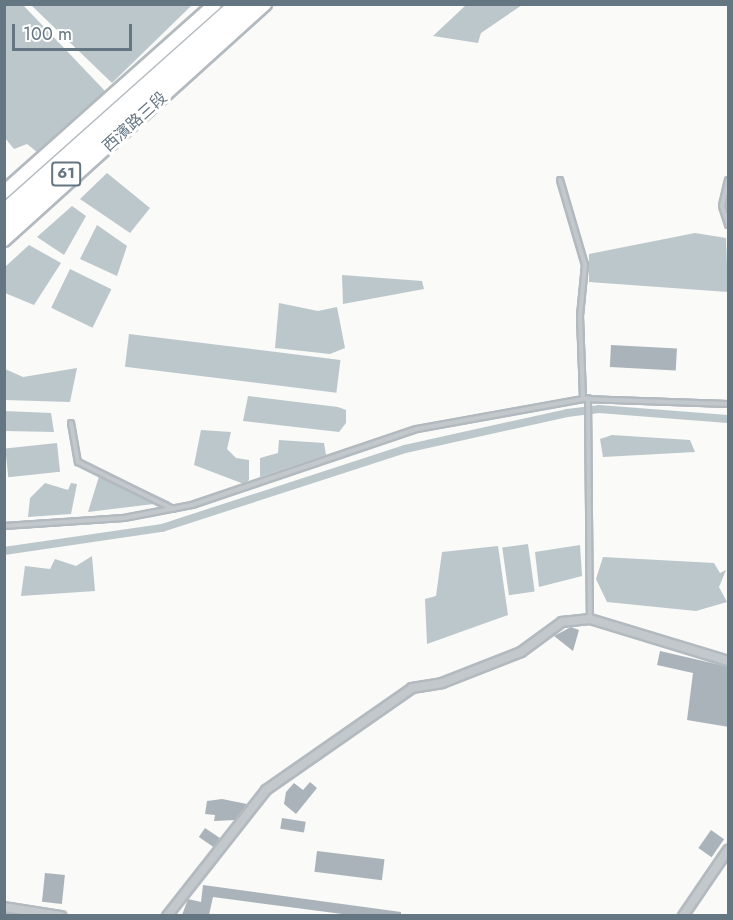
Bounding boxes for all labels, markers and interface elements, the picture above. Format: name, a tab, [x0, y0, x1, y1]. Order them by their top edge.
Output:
scale bar	[15, 12, 135, 50]
text: 100 m	[23, 21, 72, 47]
street label: 西濱路三段	[99, 88, 171, 156]
road number: 61	[51, 162, 81, 186]

